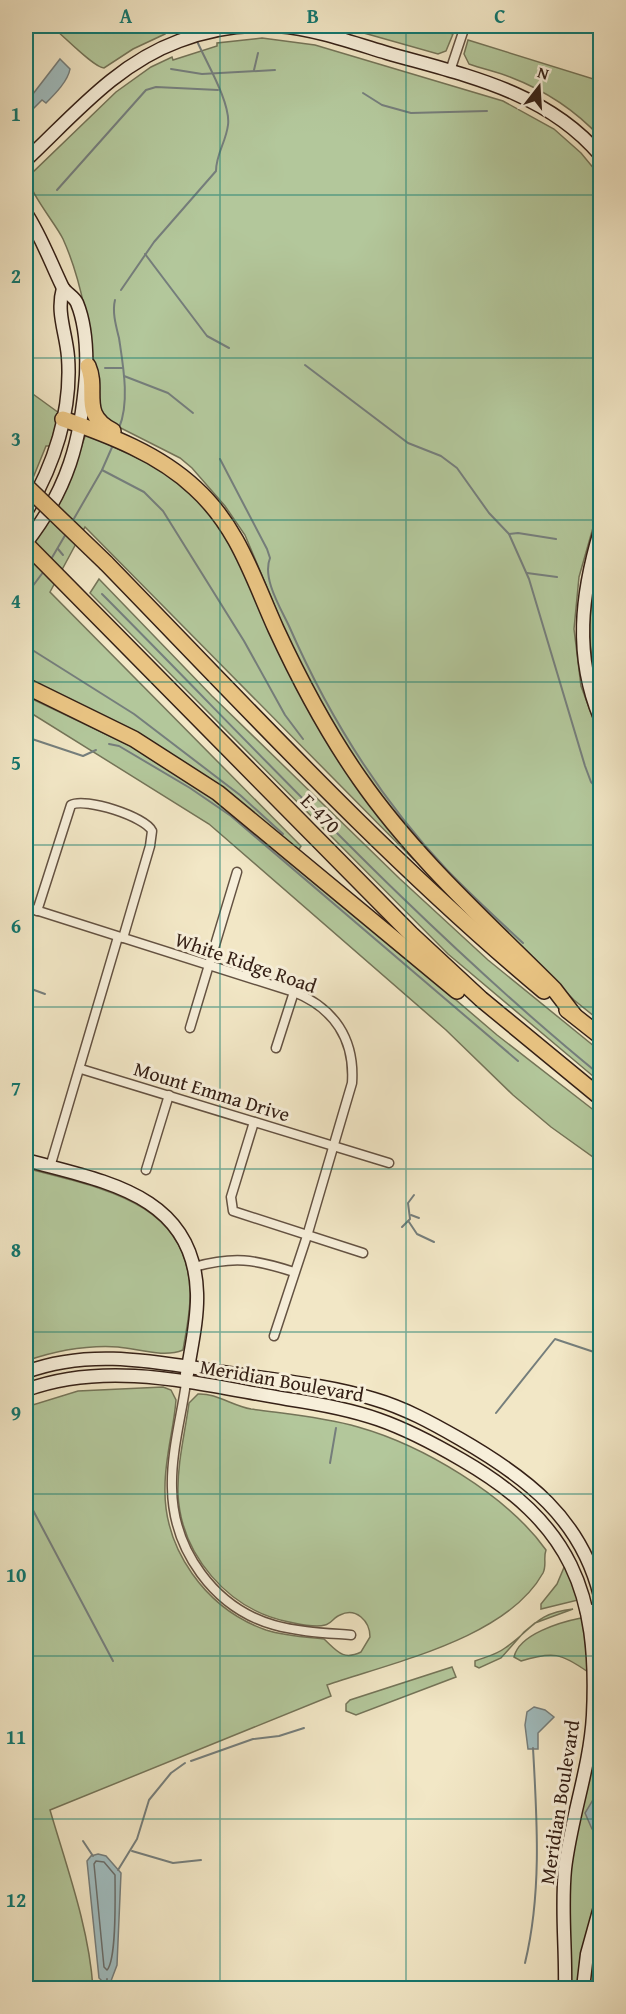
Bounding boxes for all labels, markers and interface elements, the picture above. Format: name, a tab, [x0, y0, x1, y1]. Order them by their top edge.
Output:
text: A	[120, 1, 133, 30]
text: B	[307, 1, 319, 30]
text: C	[494, 1, 506, 30]
north arrow	[509, 57, 569, 117]
text: N	[535, 60, 552, 86]
text: 1	[11, 99, 21, 128]
text: 2	[11, 261, 21, 290]
text: 3	[11, 424, 21, 453]
text: 4	[11, 586, 21, 615]
text: 5	[11, 748, 21, 777]
street label: E-470	[295, 787, 347, 839]
text: 6	[11, 911, 21, 940]
street label: White Ridge Road	[171, 924, 321, 1000]
street label: Mount Emma Drive	[130, 1054, 294, 1128]
text: 7	[11, 1073, 21, 1102]
text: 8	[11, 1235, 21, 1264]
street label: Meridian Boulevard	[198, 1351, 367, 1409]
text: 9	[11, 1398, 21, 1427]
text: 10	[6, 1560, 26, 1589]
street label: Meridian Boulevard	[532, 1717, 586, 1886]
text: 11	[6, 1722, 26, 1751]
text: 12	[6, 1885, 26, 1914]

